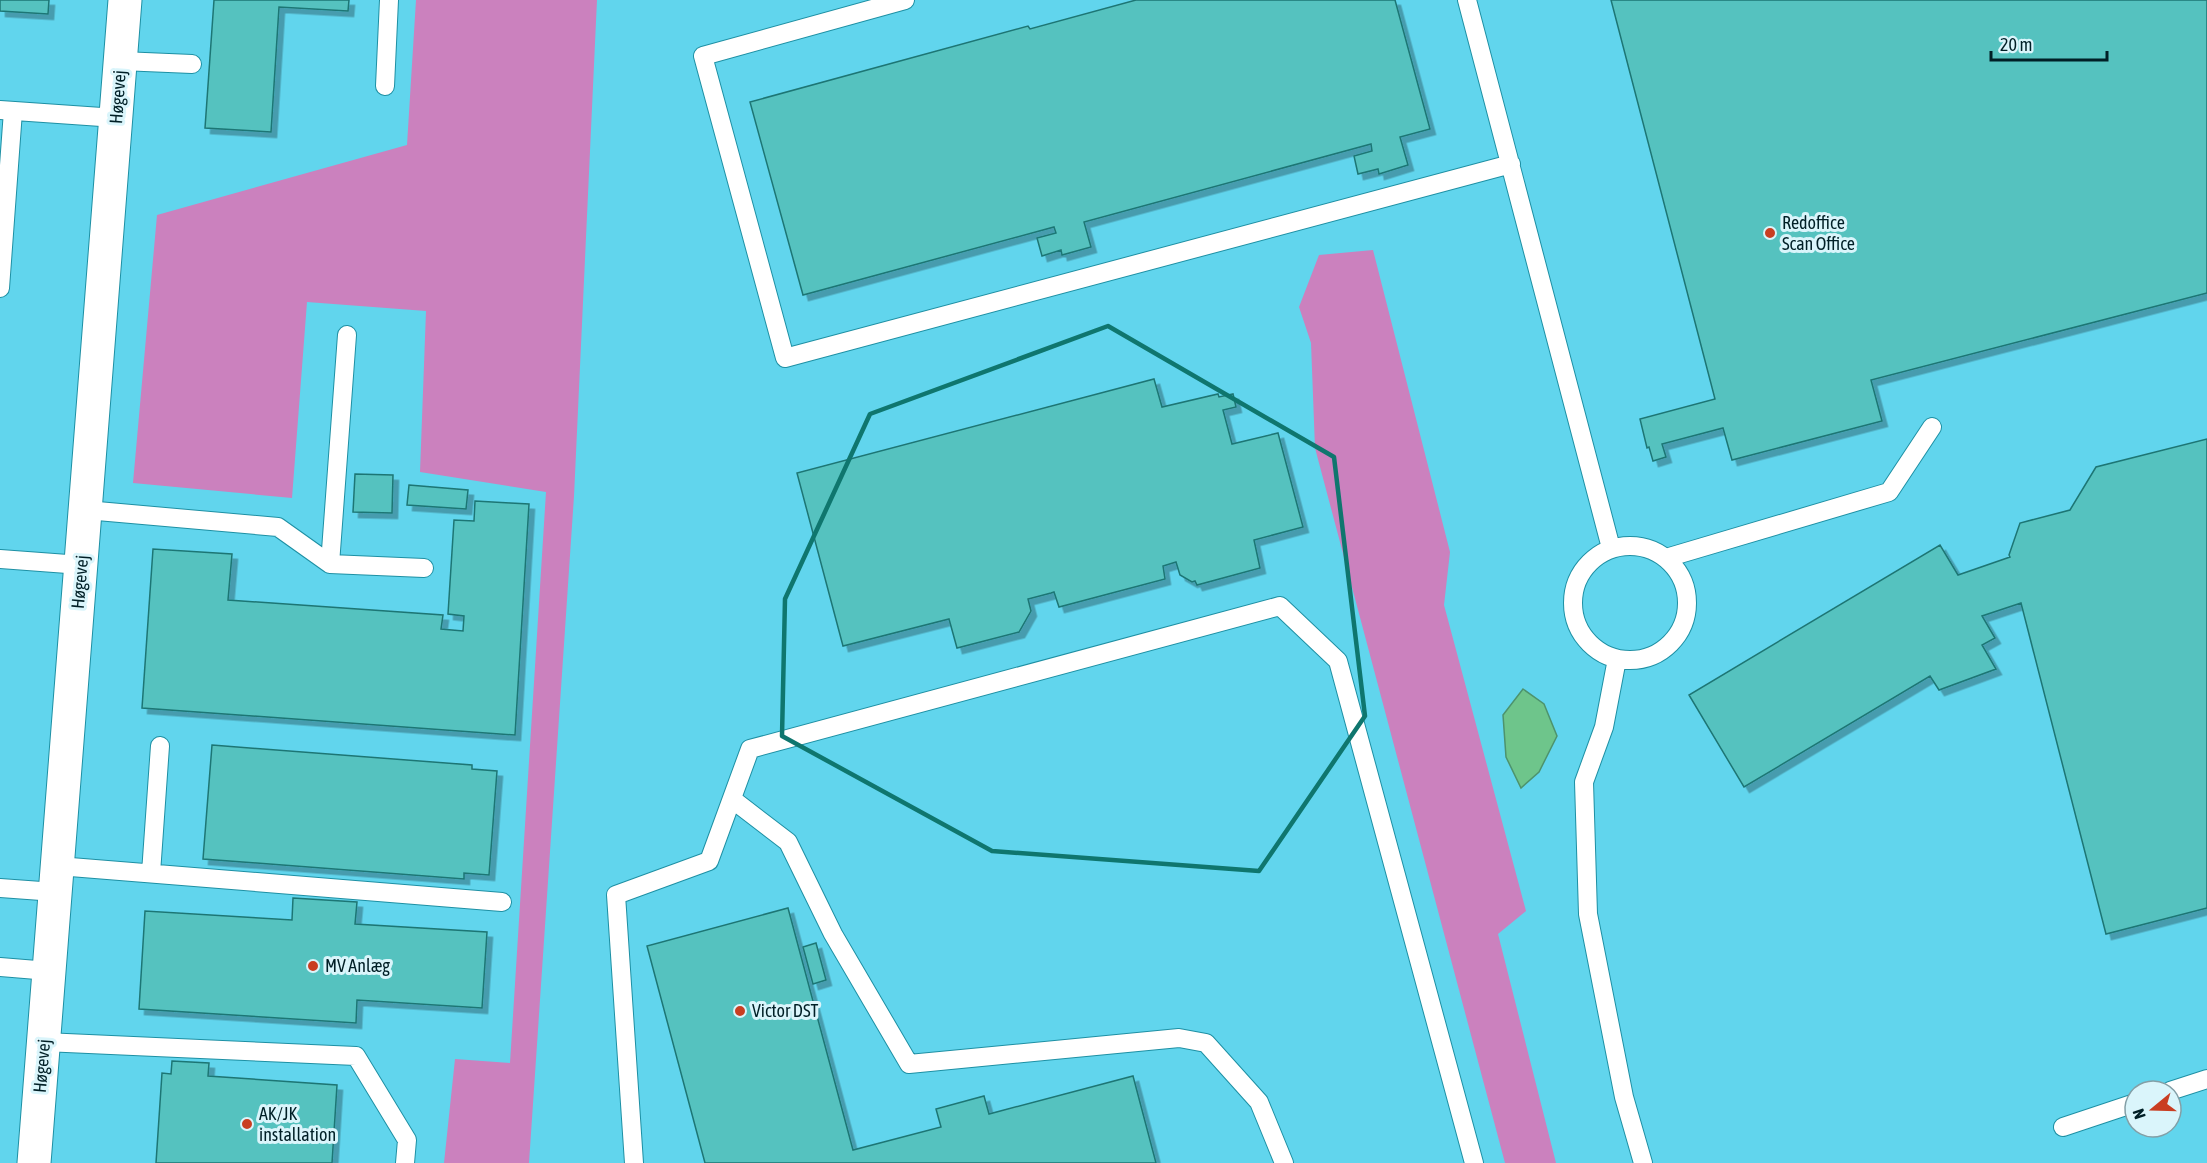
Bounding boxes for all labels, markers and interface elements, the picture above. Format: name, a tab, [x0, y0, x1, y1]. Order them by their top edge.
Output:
scale bar	[1991, 24, 2106, 62]
text: 20 m	[2000, 34, 2032, 55]
street label: Høgevej	[105, 69, 130, 125]
place label: Redoffice Scan Office	[1782, 212, 1855, 254]
marker: Redoffice Scan Office	[1763, 226, 1777, 240]
street label: Høgevej	[67, 554, 92, 610]
place label: MV Anlæg	[325, 955, 390, 976]
marker: MV Anlæg	[306, 959, 320, 973]
place label: Victor DST	[752, 1000, 818, 1021]
marker: Victor DST	[733, 1004, 747, 1018]
street label: Høgevej	[29, 1038, 54, 1094]
north arrow	[2123, 1079, 2183, 1139]
place label: AK/JK installation	[259, 1103, 336, 1145]
text: N	[2129, 1106, 2149, 1121]
marker: AK/JK installation	[240, 1117, 254, 1131]

